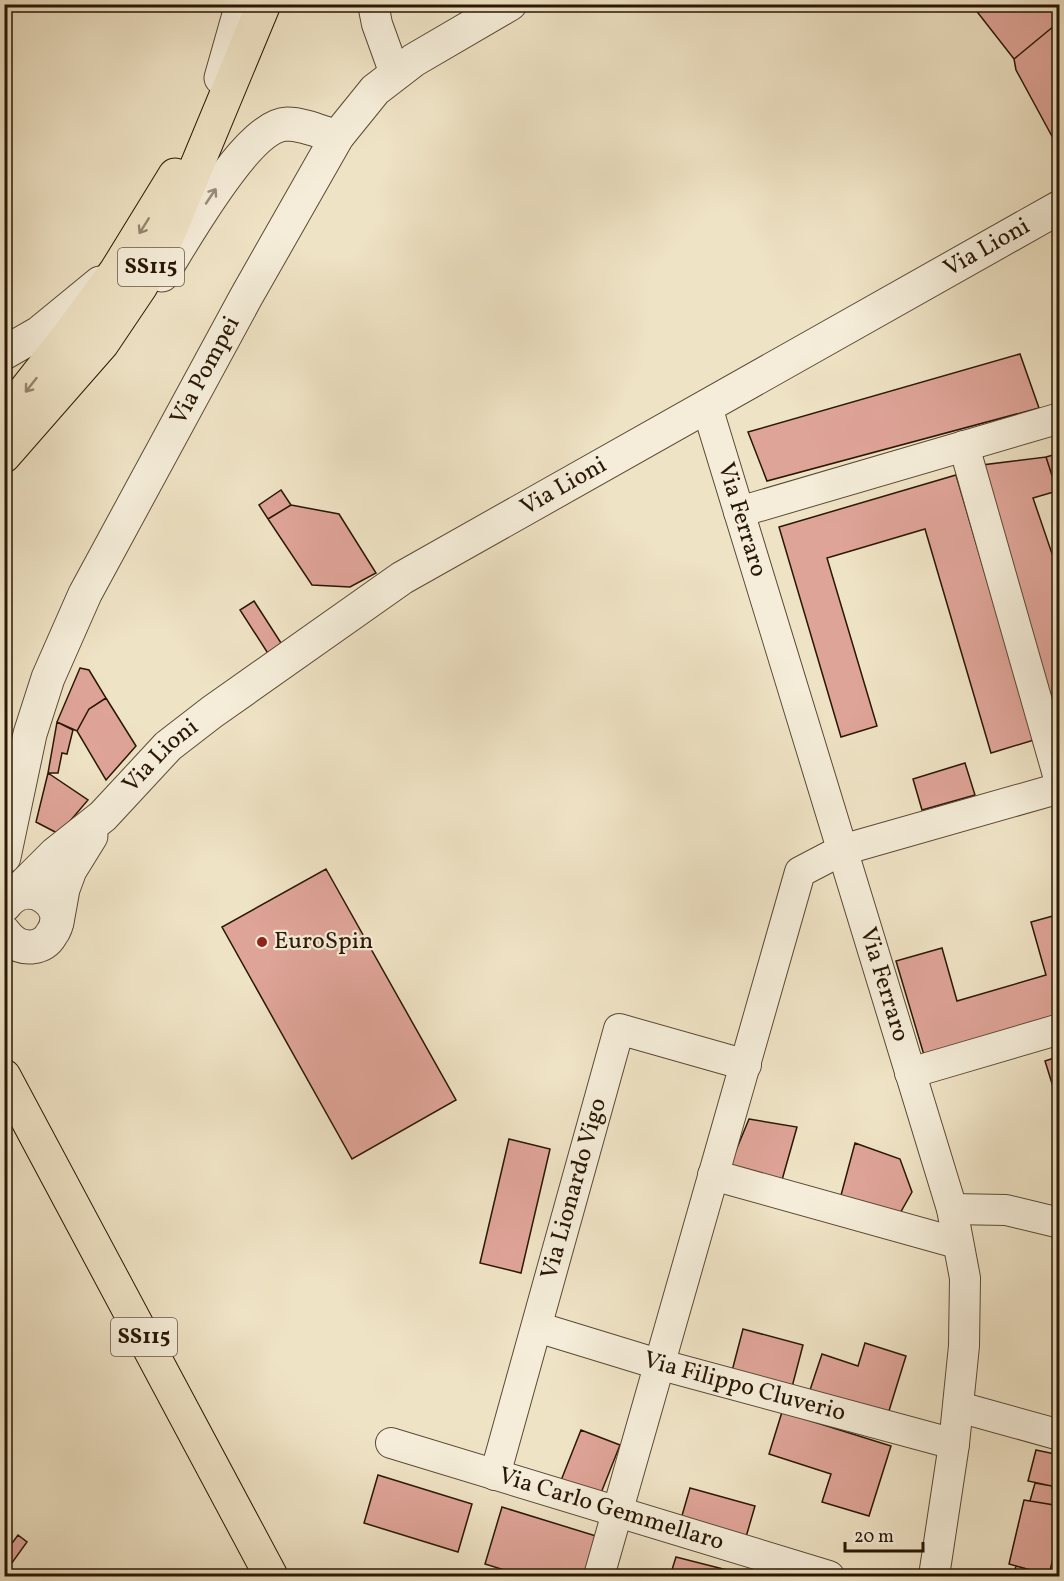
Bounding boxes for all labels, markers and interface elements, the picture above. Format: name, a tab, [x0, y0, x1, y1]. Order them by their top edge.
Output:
one-way arrow	[204, 188, 217, 205]
street label: Via Lioni	[938, 210, 1037, 286]
one-way arrow	[137, 217, 149, 234]
road number: SS115	[118, 248, 184, 286]
street label: Via Pompei	[163, 311, 249, 431]
one-way arrow	[24, 376, 37, 392]
street label: Via Lioni	[514, 449, 613, 525]
street label: Via Ferraro	[708, 459, 775, 581]
street label: Via Lioni	[115, 711, 206, 801]
street label: Via Ferraro	[850, 923, 917, 1046]
place label: EuroSpin	[274, 925, 373, 959]
marker: EuroSpin	[255, 935, 269, 949]
street label: Via Lionardo Vigo	[533, 1094, 616, 1284]
road number: SS115	[111, 1318, 177, 1356]
street label: Via Filippo Cluverio	[639, 1343, 849, 1431]
street label: Via Carlo Gemmellaro	[494, 1460, 728, 1560]
scale bar	[845, 1515, 923, 1553]
text: 20 m	[854, 1525, 894, 1550]

